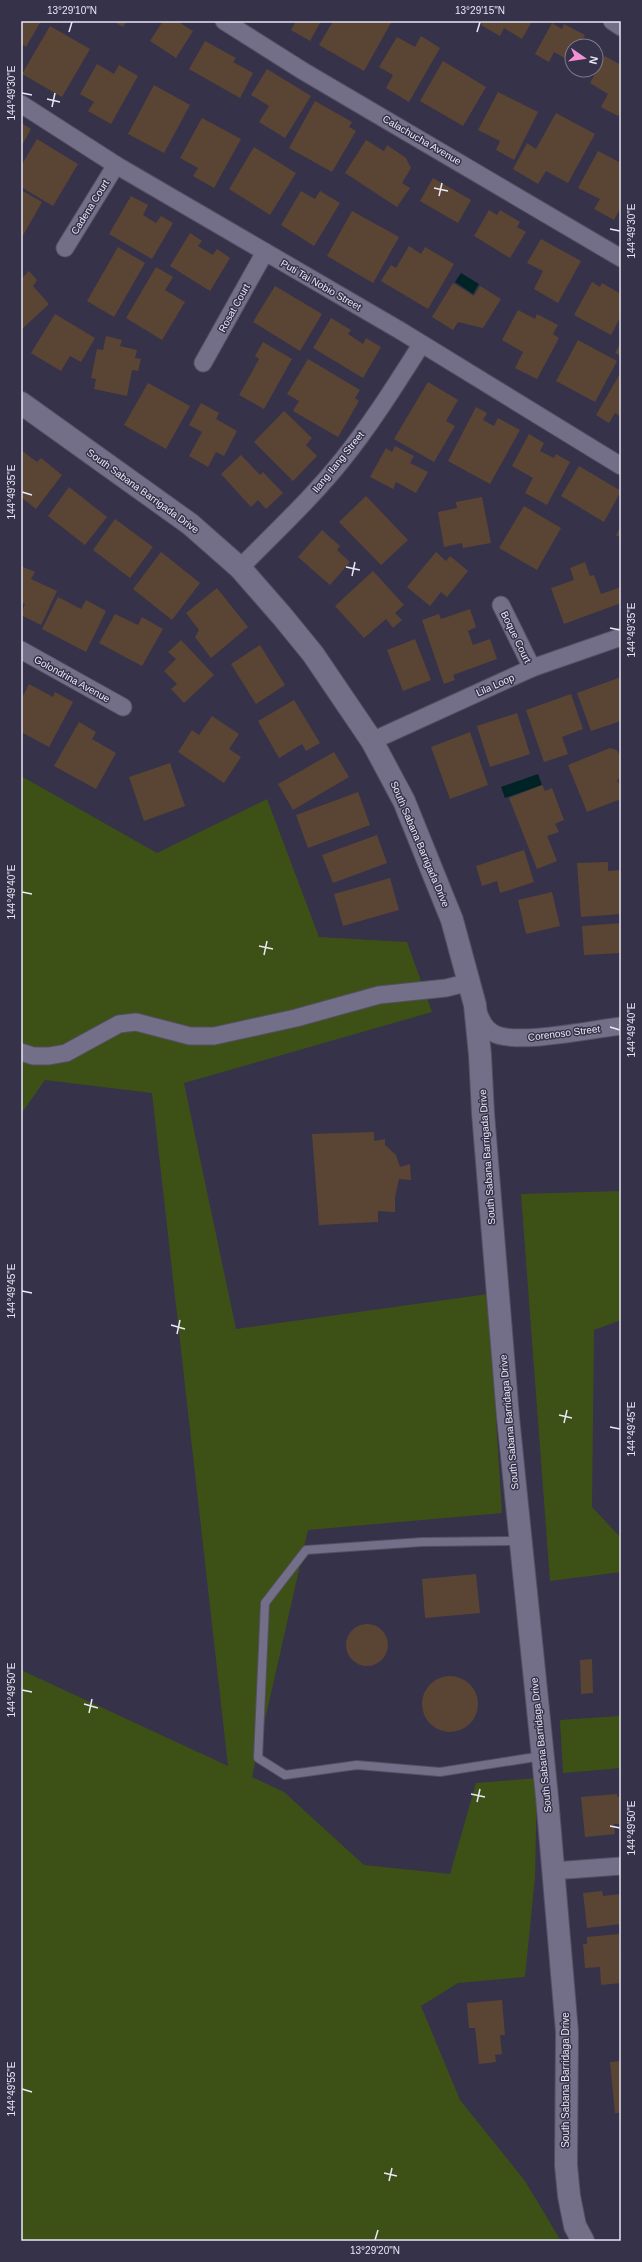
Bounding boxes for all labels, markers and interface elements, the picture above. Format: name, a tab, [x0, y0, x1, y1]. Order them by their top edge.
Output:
text: 13°29'10"N	[47, 5, 97, 16]
text: 13°29'15"N	[455, 5, 505, 16]
north arrow	[564, 38, 604, 78]
text: N	[587, 55, 600, 66]
text: 144°49'30"E	[6, 65, 17, 121]
street label: Calachucha Avenue	[381, 113, 464, 167]
street label: Cadena Court	[69, 177, 111, 236]
text: 144°49'30"E	[626, 203, 637, 259]
street label: Puti Tai Nobio Street	[279, 257, 363, 313]
street label: Rosat Court	[216, 282, 252, 334]
street label: Ilang Ilang Street	[310, 429, 366, 495]
street label: South Sabana Barrigada Drive	[85, 447, 201, 536]
text: 144°49'35"E	[6, 464, 17, 520]
text: 144°49'35"E	[626, 602, 637, 658]
street label: Boque Court	[499, 609, 533, 665]
street label: Golondrina Avenue	[32, 654, 112, 705]
street label: Lila Loop	[474, 672, 516, 698]
street label: South Sabana Barrigada Drive	[388, 779, 452, 909]
text: 144°49'40"E	[6, 864, 17, 920]
text: 144°49'40"E	[626, 1002, 637, 1058]
street label: Corenoso Street	[527, 1023, 601, 1043]
street label: South Sabana Barrigada Drive	[477, 1089, 497, 1225]
text: 144°49'45"E	[6, 1263, 17, 1319]
street label: South Sabana Barridaga Drive	[498, 1354, 520, 1490]
text: 144°49'45"E	[626, 1401, 637, 1457]
text: 144°49'50"E	[6, 1662, 17, 1718]
street label: South Sabana Barridaga Drive	[528, 1677, 554, 1813]
text: 144°49'50"E	[626, 1800, 637, 1856]
street label: South Sabana Barridaga Drive	[560, 2012, 571, 2148]
text: 144°49'55"E	[6, 2061, 17, 2117]
text: 13°29'20"N	[350, 2245, 400, 2256]

